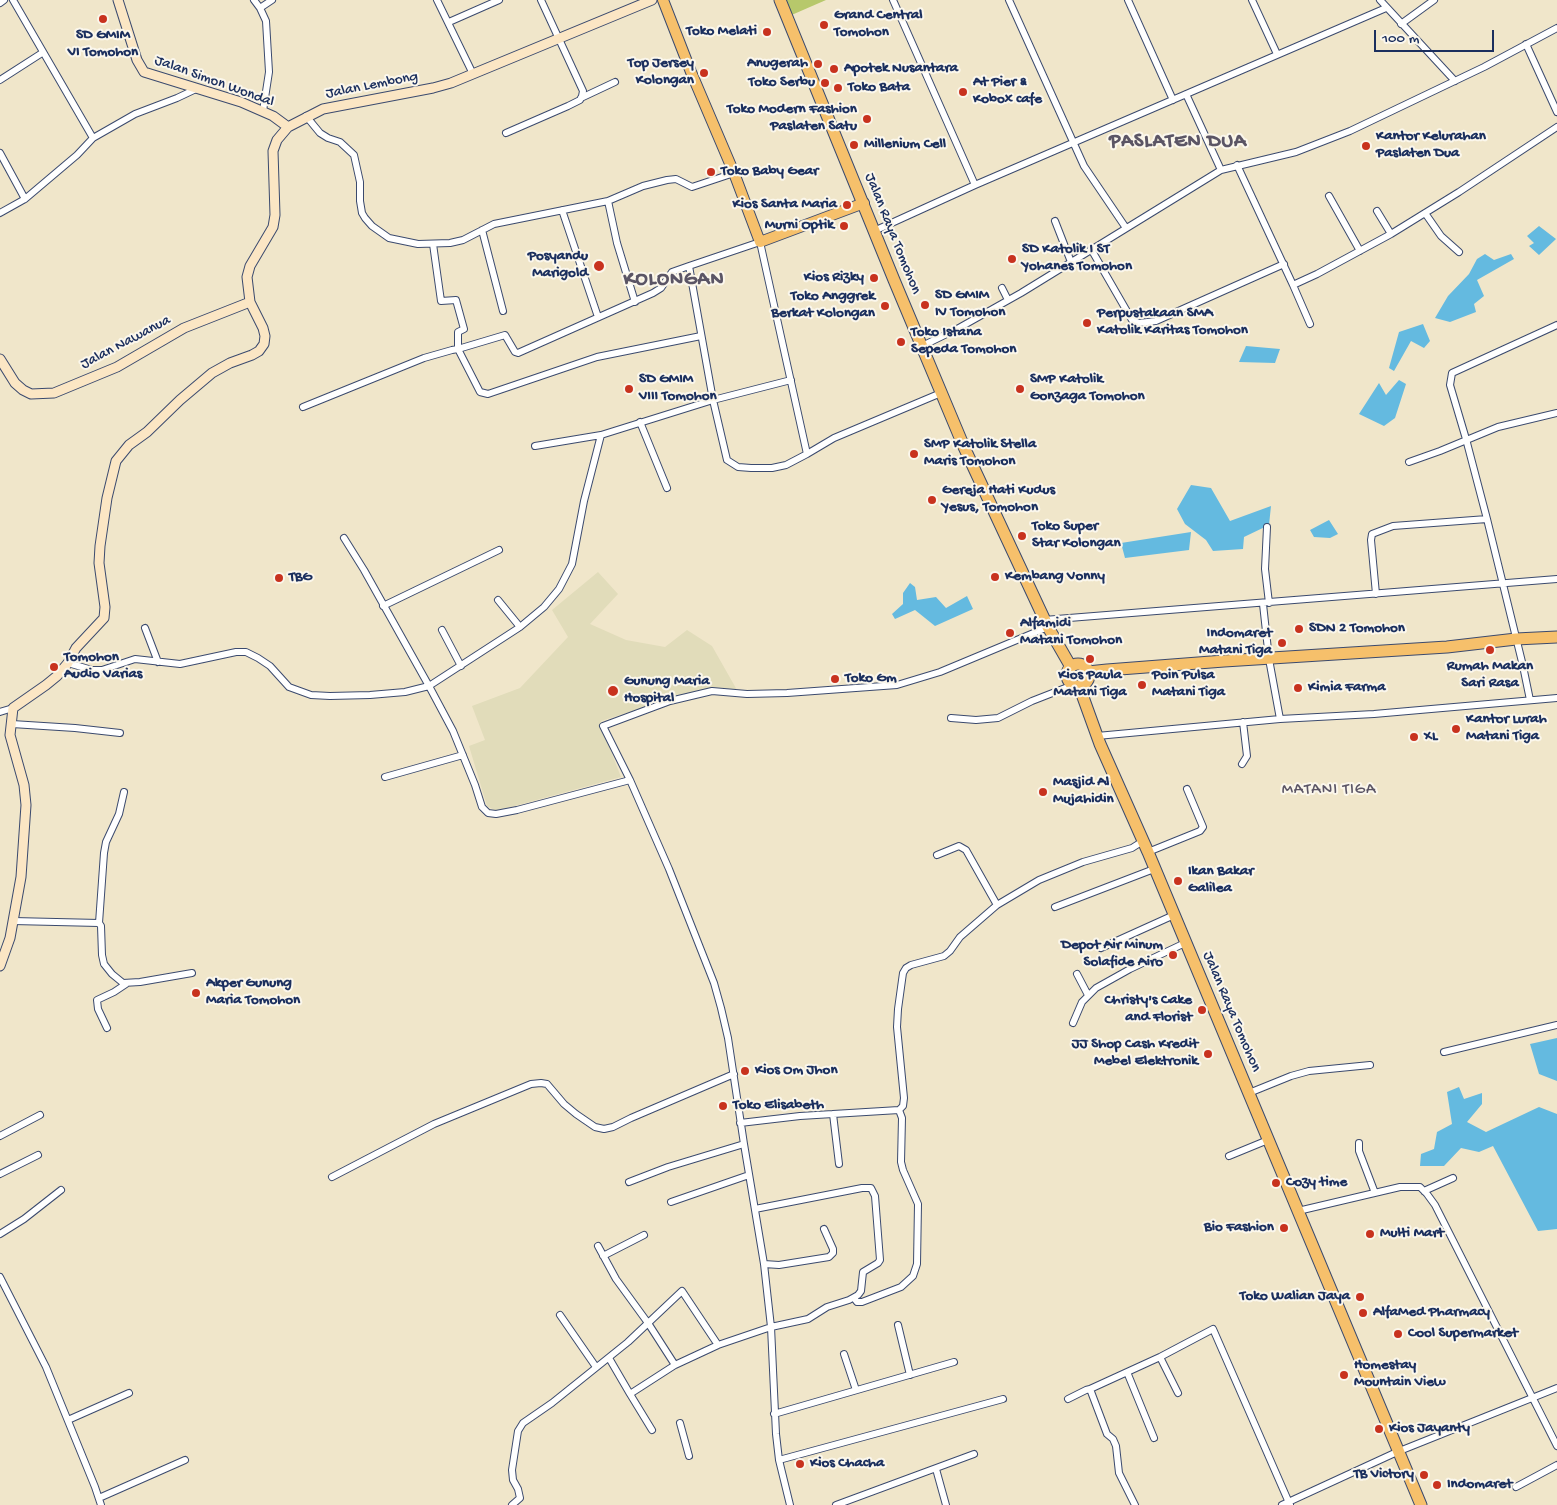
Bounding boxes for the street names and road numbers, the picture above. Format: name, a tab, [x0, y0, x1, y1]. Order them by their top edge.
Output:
street label: Jalan Simon Wondal	[152, 52, 276, 112]
street label: Jalan Lembong	[324, 68, 420, 104]
street label: Jalan Raya Tomohon	[859, 171, 925, 297]
street label: Jalan Nawanua	[78, 312, 174, 374]
street label: Jalan Raya Tomohon	[1198, 949, 1264, 1075]

